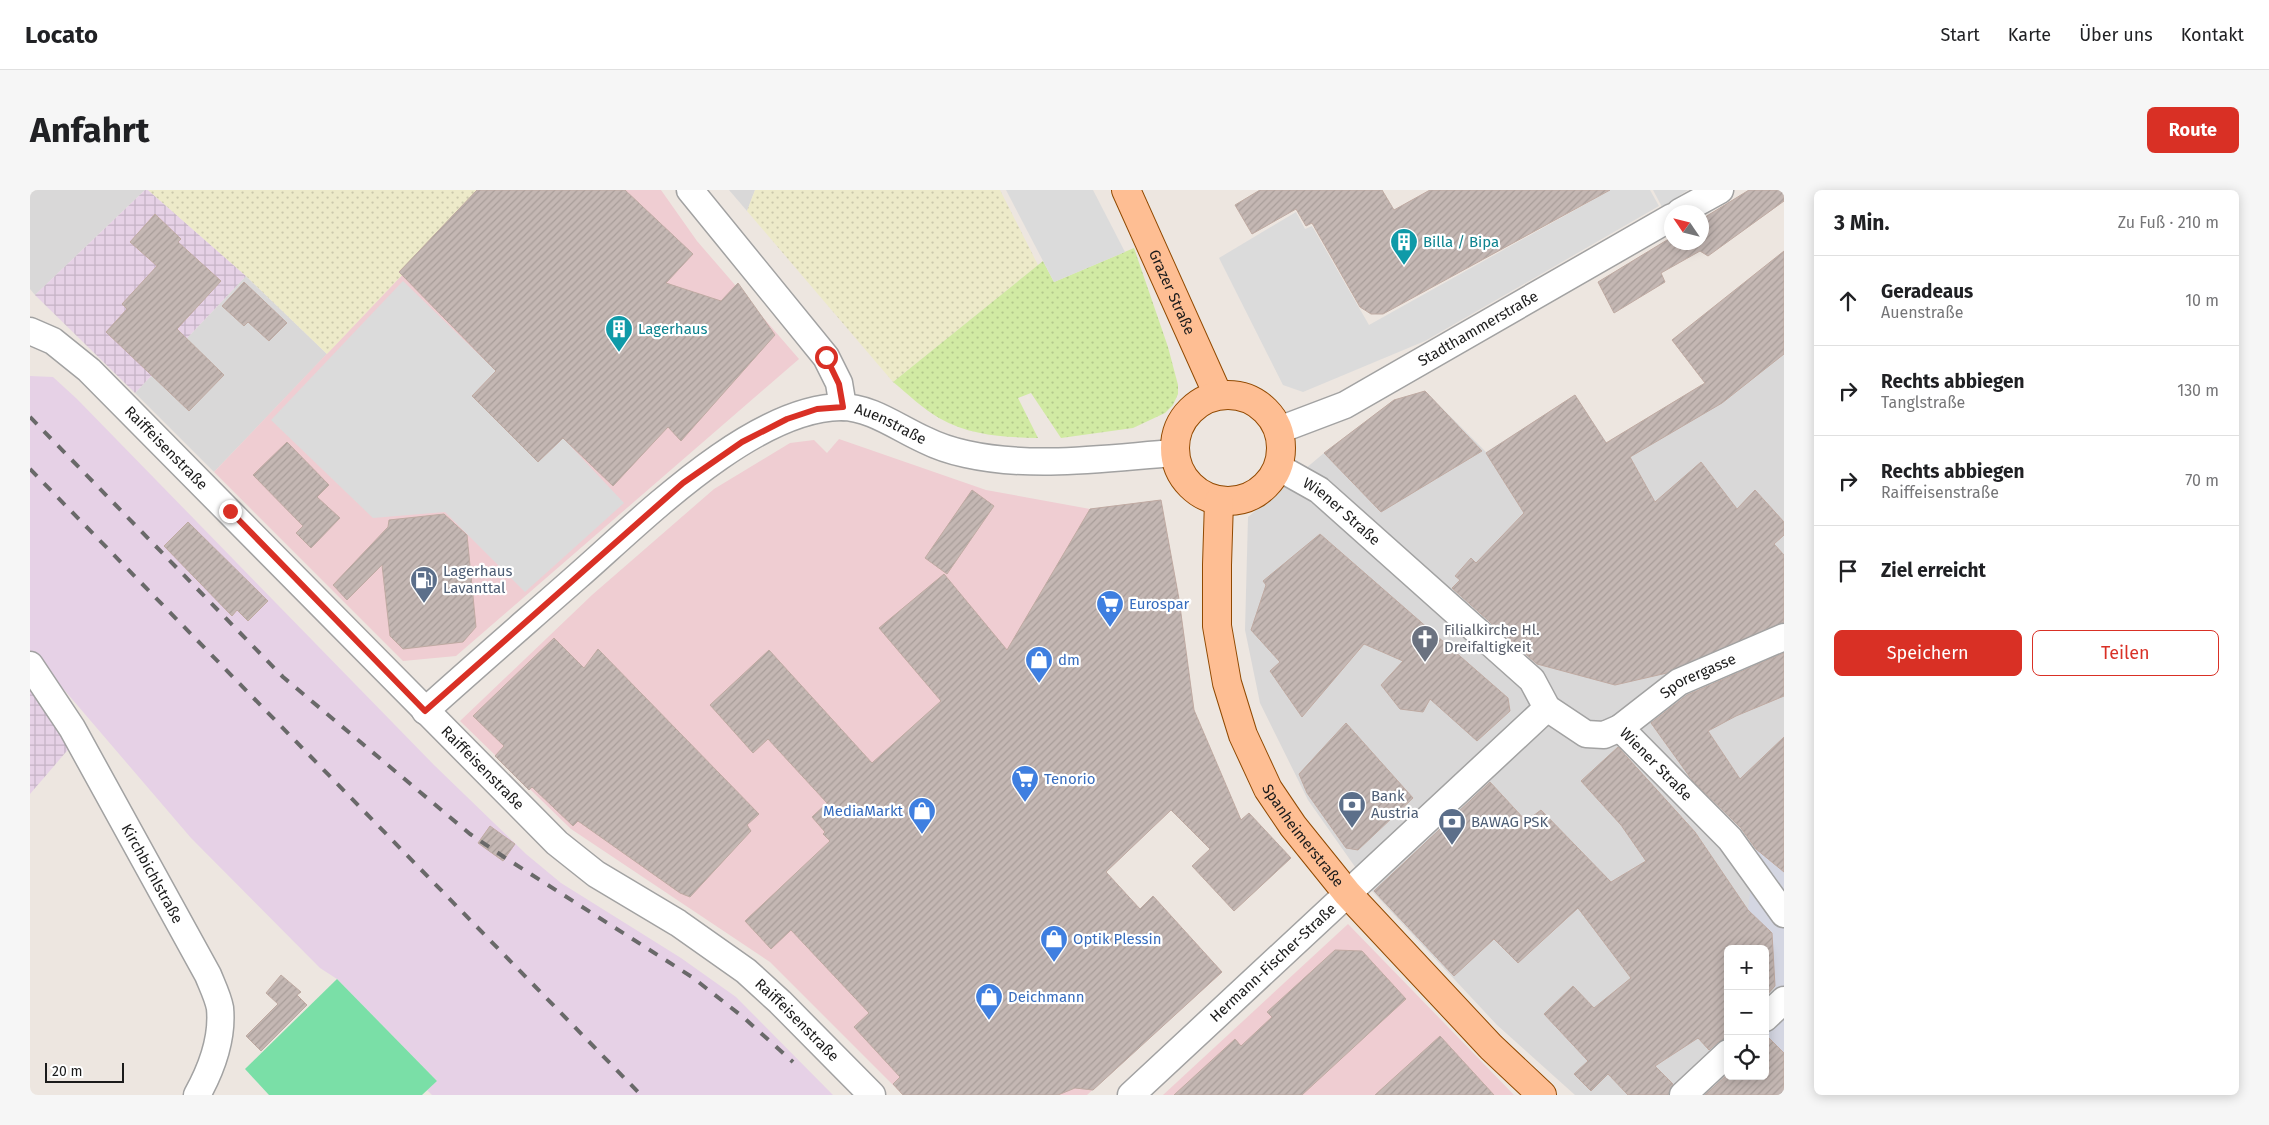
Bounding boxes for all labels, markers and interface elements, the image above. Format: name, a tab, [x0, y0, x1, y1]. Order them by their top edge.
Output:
text: Locato	[25, 21, 98, 49]
text: Start	[1940, 24, 1980, 46]
text: Karte	[2008, 24, 2051, 46]
text: Über uns	[2079, 24, 2153, 46]
text: Kontakt	[2181, 24, 2244, 46]
button: Route	[2147, 107, 2239, 153]
text: Anfahrt	[30, 109, 149, 151]
north arrow	[1664, 205, 1709, 250]
text: 3 Min.	[1834, 210, 1889, 236]
text: Zu Fuß · 210 m	[2118, 213, 2219, 232]
building icon: Billa / Bipa	[1389, 227, 1419, 266]
place label: Billa / Bipa	[1423, 233, 1499, 251]
street label: Grazer Straße	[1145, 247, 1199, 338]
text: Geradeaus	[1881, 280, 1973, 303]
street label: Stadthammerstraße	[1415, 287, 1541, 370]
icon: ahead	[1834, 287, 1862, 315]
text: 10 m	[2185, 291, 2219, 310]
text: Auenstraße	[1881, 303, 1963, 322]
building icon: Lagerhaus	[604, 314, 634, 353]
place label: Lagerhaus	[638, 320, 708, 338]
route start	[815, 346, 838, 369]
text: Rechts abbiegen	[1881, 370, 2024, 393]
icon: right	[1834, 377, 1862, 405]
text: 130 m	[2177, 381, 2219, 400]
text: Tanglstraße	[1881, 393, 1965, 412]
street label: Auenstraße	[853, 400, 929, 448]
street label: Raiffeisenstraße	[121, 402, 211, 494]
text: Rechts abbiegen	[1881, 460, 2024, 483]
icon: right	[1834, 467, 1862, 495]
text: 70 m	[2185, 471, 2219, 490]
street label: Wiener Straße	[1300, 474, 1384, 549]
text: Raiffeisenstraße	[1881, 483, 1999, 502]
route end	[219, 500, 242, 523]
icon: arrive	[1834, 557, 1862, 585]
text: Ziel erreicht	[1881, 559, 1986, 582]
place label: Lagerhaus Lavanttal	[443, 562, 513, 597]
fuel station icon: Lagerhaus Lavanttal	[409, 565, 439, 604]
supermarket icon: Eurospar	[1095, 589, 1125, 628]
place label: Eurospar	[1129, 595, 1190, 613]
place label: Filialkirche Hl. Dreifaltigkeit	[1444, 621, 1540, 656]
church icon: Filialkirche Hl. Dreifaltigkeit	[1410, 624, 1440, 663]
button: Speichern	[1834, 630, 2022, 676]
button: Teilen	[2032, 630, 2219, 676]
shop icon: dm	[1024, 645, 1054, 684]
street label: Sporergasse	[1656, 650, 1739, 702]
place label: dm	[1058, 651, 1080, 669]
street label: Raiffeisenstraße	[437, 722, 528, 814]
street label: Wiener Straße	[1616, 724, 1696, 805]
supermarket icon: Tenorio	[1010, 764, 1040, 803]
place label: Tenorio	[1044, 770, 1095, 788]
street label: Spanheimerstraße	[1258, 781, 1348, 891]
place label: Bank Austria	[1371, 787, 1419, 822]
bank icon: Bank Austria	[1337, 790, 1367, 829]
shop icon: MediaMarkt	[907, 796, 937, 835]
place label: MediaMarkt	[823, 802, 904, 820]
bank icon: BAWAG PSK	[1437, 807, 1467, 846]
place label: BAWAG PSK	[1471, 813, 1549, 831]
street label: Kirchbichlstraße	[118, 821, 187, 927]
street label: Hermann-Fischer-Straße	[1206, 900, 1340, 1026]
shop icon: Optik Plessin	[1039, 924, 1069, 963]
place label: Optik Plessin	[1073, 930, 1162, 948]
map controls	[1724, 945, 1769, 1080]
button: +	[1724, 945, 1769, 990]
street label: Raiffeisenstraße	[751, 975, 843, 1065]
shop icon: Deichmann	[974, 982, 1004, 1021]
place label: Deichmann	[1008, 988, 1085, 1006]
button: −	[1724, 990, 1769, 1035]
button: locate	[1724, 1035, 1769, 1080]
scale bar	[45, 1060, 124, 1083]
text: 20 m	[52, 1063, 82, 1080]

